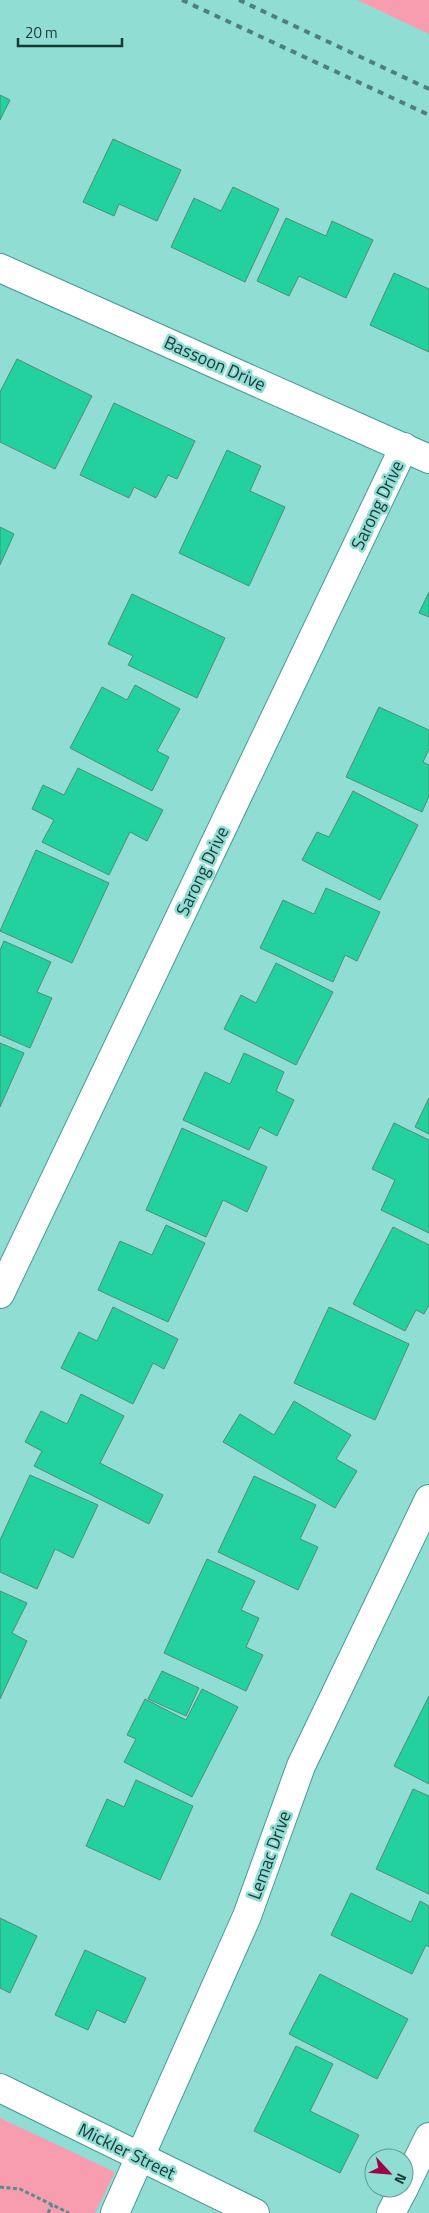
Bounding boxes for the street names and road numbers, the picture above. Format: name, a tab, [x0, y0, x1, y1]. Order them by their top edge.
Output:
street label: Bassoon Drive	[160, 329, 270, 397]
street label: Sarong Drive	[344, 456, 410, 554]
street label: Sarong Drive	[169, 822, 235, 920]
street label: Lemac Drive	[240, 1807, 298, 1903]
street label: Mickler Street	[74, 2116, 181, 2187]

